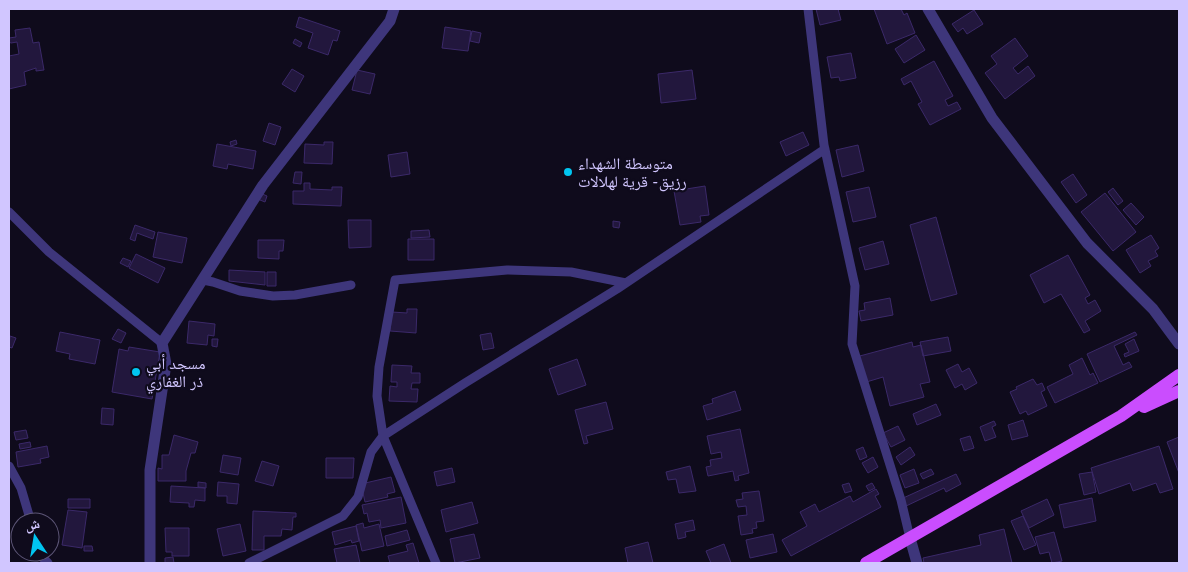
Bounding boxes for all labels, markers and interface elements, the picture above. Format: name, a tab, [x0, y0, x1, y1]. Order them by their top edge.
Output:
place label: متوسطة الشهداء رزيق- قرية لهلالات	[578, 154, 687, 192]
marker: متوسطة الشهداء رزيق- قرية لهلالات	[562, 166, 574, 178]
place label: مسجد أبي ذر الغفاري	[146, 354, 206, 394]
marker: مسجد أبي ذر الغفاري	[130, 366, 142, 378]
north arrow	[10, 512, 60, 562]
text: ش	[23, 515, 42, 535]

